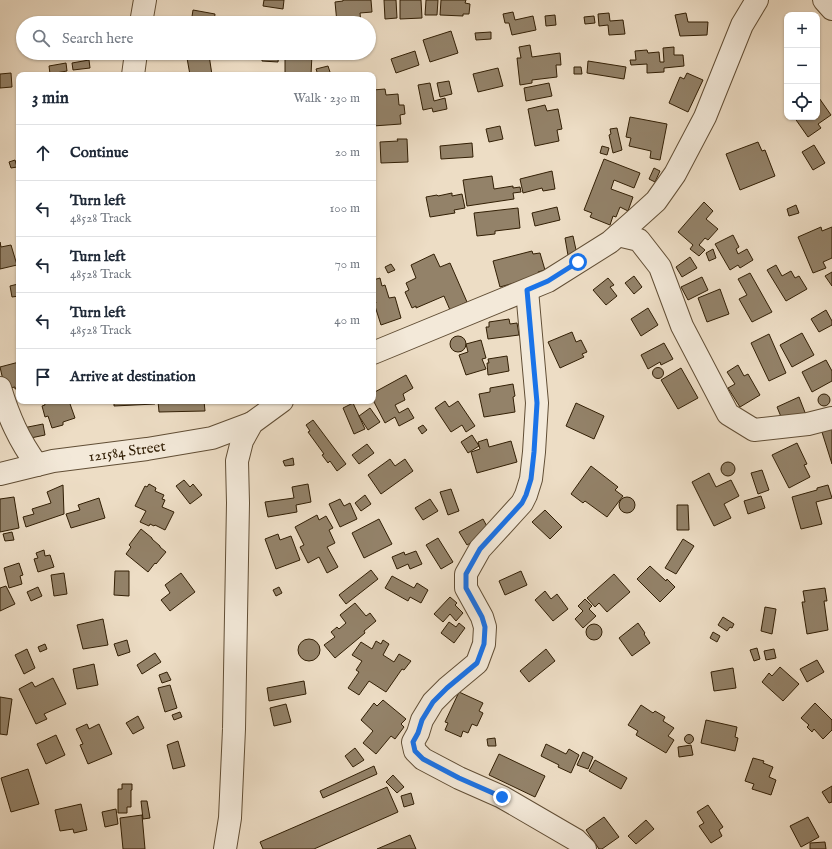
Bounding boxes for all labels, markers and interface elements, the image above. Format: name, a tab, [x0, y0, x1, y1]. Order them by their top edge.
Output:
map controls	[784, 12, 820, 120]
button: +	[784, 12, 820, 48]
search box	[16, 16, 376, 60]
icon: search	[30, 27, 52, 49]
text: Search here	[62, 29, 133, 48]
button: −	[784, 48, 820, 84]
button: locate	[784, 84, 820, 120]
text: 3 min	[32, 88, 69, 109]
text: Walk · 230 m	[294, 90, 360, 107]
icon: ahead	[32, 142, 54, 164]
text: Continue	[70, 143, 128, 162]
text: 20 m	[335, 144, 360, 161]
text: Turn left	[70, 191, 126, 210]
icon: left	[32, 198, 54, 220]
text: 100 m	[330, 200, 360, 217]
text: 48528 Track	[70, 210, 132, 227]
text: Turn left	[70, 247, 126, 266]
route start	[569, 253, 587, 271]
icon: left	[32, 254, 54, 276]
text: 70 m	[335, 256, 360, 273]
text: 48528 Track	[70, 266, 132, 283]
text: Turn left	[70, 303, 126, 322]
icon: left	[32, 310, 54, 332]
text: 40 m	[334, 312, 360, 329]
text: 48528 Track	[70, 322, 132, 339]
icon: arrive	[32, 366, 54, 388]
text: Arrive at destination	[70, 367, 196, 386]
street label: 121584 Street	[87, 437, 167, 466]
route end	[493, 788, 511, 806]

